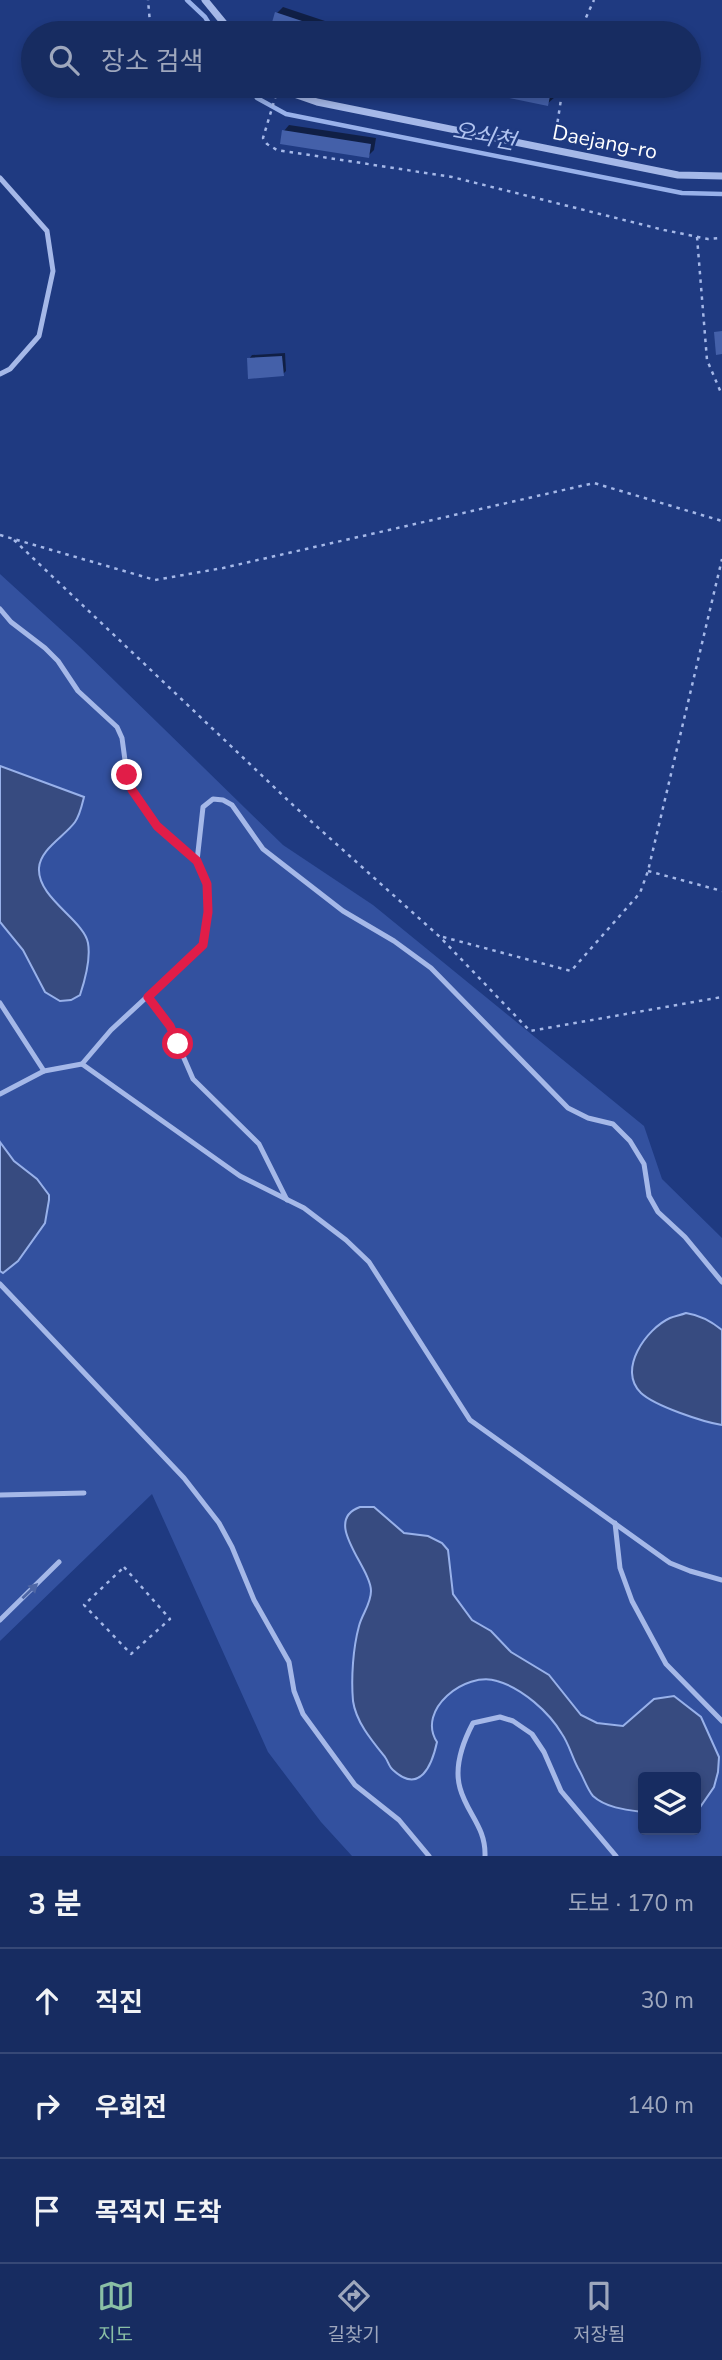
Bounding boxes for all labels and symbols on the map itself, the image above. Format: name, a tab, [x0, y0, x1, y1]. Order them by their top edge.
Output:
water label: 오쇠천	[450, 115, 521, 158]
street label: Daejang-ro	[550, 118, 660, 166]
route end	[111, 759, 142, 790]
route start	[162, 1028, 193, 1059]
one-way arrow	[21, 1582, 38, 1599]

